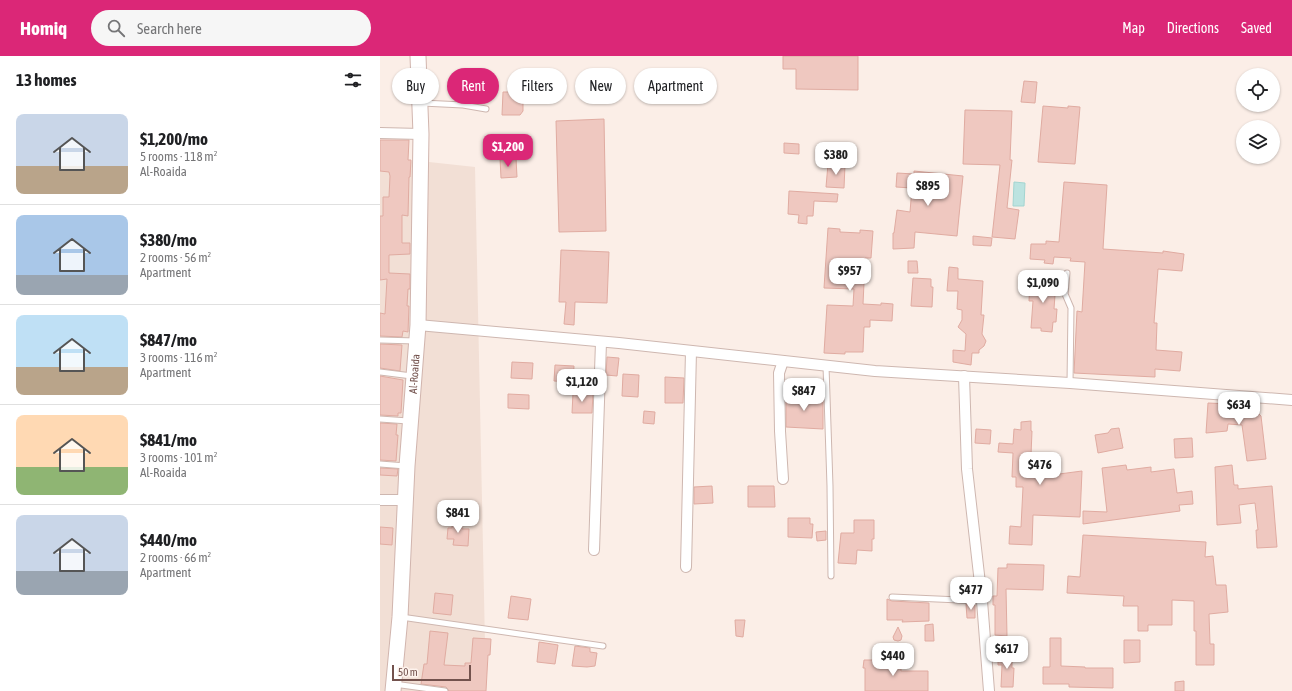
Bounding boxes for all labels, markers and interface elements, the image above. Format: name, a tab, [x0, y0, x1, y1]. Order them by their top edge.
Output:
search box	[91, 10, 371, 46]
text: Homiq	[20, 17, 67, 39]
icon: search	[105, 17, 127, 39]
text: Search here	[137, 20, 202, 37]
text: Map	[1122, 20, 1145, 36]
text: Directions	[1167, 20, 1219, 36]
text: Saved	[1241, 20, 1272, 36]
chip: Buy	[392, 68, 439, 104]
chip: Rent	[447, 68, 499, 104]
chip: Filters	[507, 68, 567, 104]
chip: New	[575, 68, 626, 104]
chip: Apartment	[634, 68, 717, 104]
map controls	[1236, 68, 1280, 164]
button: locate	[1236, 68, 1280, 112]
icon: filters	[342, 69, 364, 91]
text: 13 homes	[16, 70, 77, 90]
button: layers	[1236, 120, 1280, 164]
text: $1,200/mo	[140, 129, 208, 149]
icon: home	[48, 130, 96, 178]
pin: $1,200	[475, 134, 541, 168]
text: $1,200	[492, 139, 524, 154]
pin: $380	[812, 142, 860, 176]
text: $380	[824, 147, 848, 162]
text: 5 rooms · 118 m²	[140, 149, 217, 164]
text: Al-Roaida	[140, 164, 187, 179]
pin: $895	[904, 173, 952, 207]
text: $895	[916, 178, 940, 193]
text: $380/mo	[140, 230, 197, 250]
icon: home	[48, 231, 96, 279]
text: 2 rooms · 56 m²	[140, 250, 211, 265]
pin: $957	[826, 258, 874, 292]
text: $957	[838, 263, 862, 278]
text: Apartment	[140, 265, 191, 280]
pin: $1,090	[1010, 270, 1076, 304]
text: $1,090	[1027, 275, 1059, 290]
text: $847/mo	[140, 330, 197, 350]
icon: home	[48, 331, 96, 379]
text: 3 rooms · 116 m²	[140, 350, 217, 365]
street label: Al-Roaida	[407, 353, 422, 394]
text: Apartment	[140, 365, 191, 380]
pin: $1,120	[549, 369, 615, 403]
text: $1,120	[566, 374, 598, 389]
pin: $847	[780, 378, 828, 412]
text: $847	[792, 383, 816, 398]
pin: $634	[1215, 392, 1263, 426]
text: $634	[1227, 397, 1251, 412]
text: $841/mo	[140, 430, 197, 450]
icon: home	[48, 431, 96, 479]
text: 3 rooms · 101 m²	[140, 450, 217, 465]
pin: $476	[1016, 452, 1064, 486]
text: $476	[1028, 457, 1052, 472]
text: Al-Roaida	[140, 465, 187, 480]
pin: $841	[434, 500, 482, 534]
text: $841	[446, 505, 470, 520]
text: $440/mo	[140, 530, 197, 550]
icon: home	[48, 531, 96, 579]
text: 2 rooms · 66 m²	[140, 550, 211, 565]
text: Apartment	[140, 565, 191, 580]
pin: $477	[947, 577, 995, 611]
text: $477	[959, 582, 983, 597]
pin: $617	[983, 636, 1031, 670]
text: $617	[995, 641, 1019, 656]
pin: $440	[869, 643, 917, 677]
text: $440	[881, 648, 905, 663]
scale bar	[392, 663, 471, 682]
text: 50 m	[398, 666, 418, 678]

